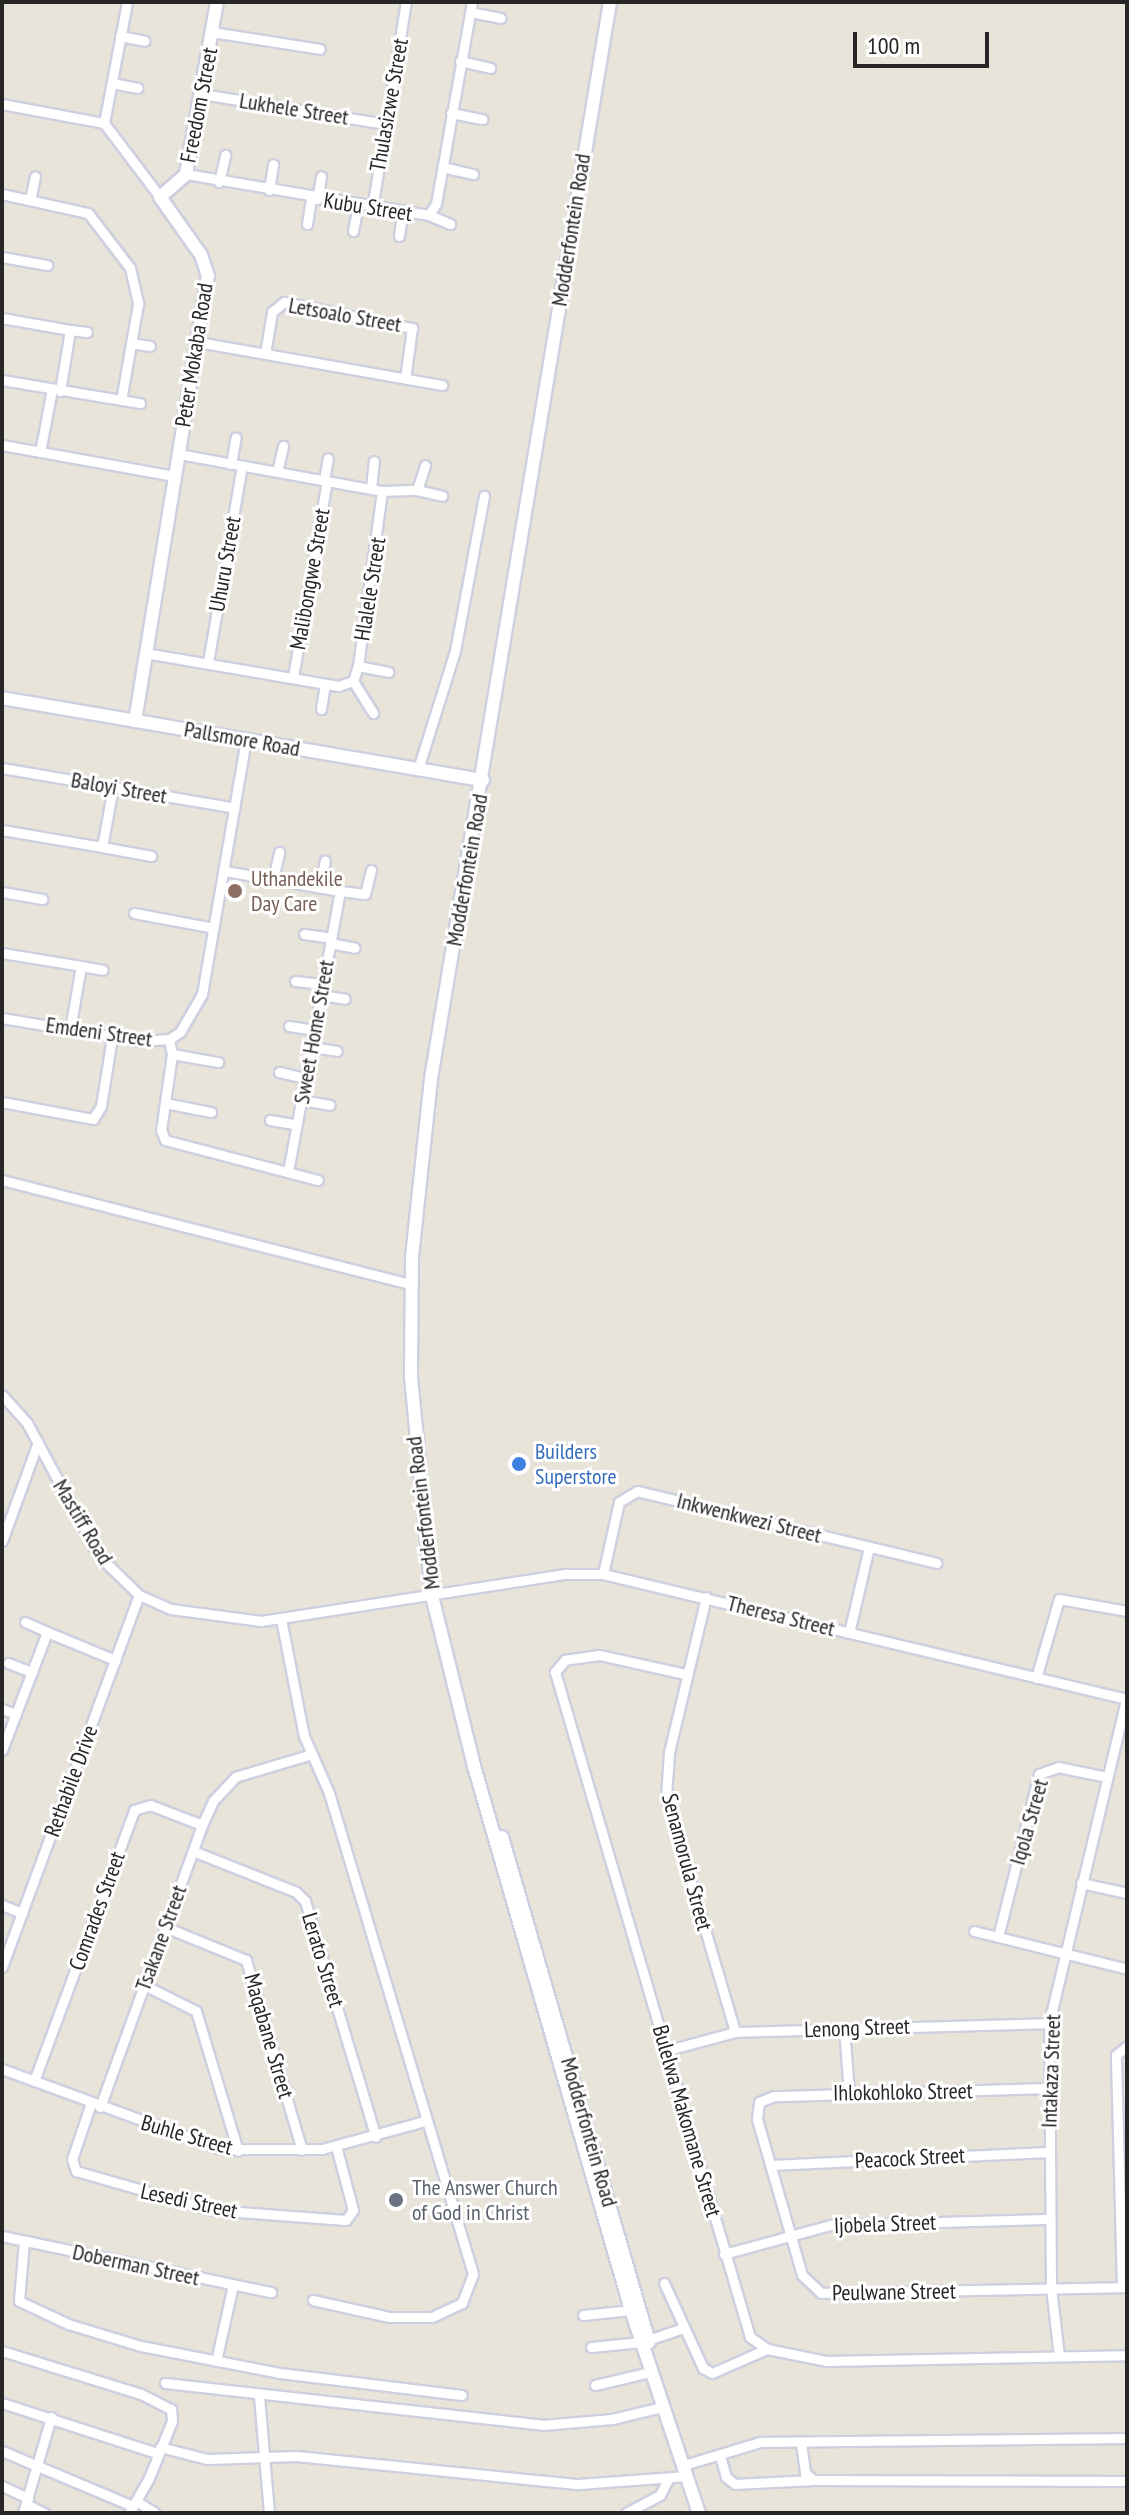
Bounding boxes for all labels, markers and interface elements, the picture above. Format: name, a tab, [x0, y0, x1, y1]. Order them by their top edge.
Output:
scale bar	[857, 16, 993, 66]
text: 100 m	[867, 30, 920, 61]
street label: Thulasizwe Street	[364, 36, 414, 174]
street label: Freedom Street	[175, 45, 223, 165]
street label: Lukhele Street	[238, 87, 350, 131]
street label: Modderfontein Road	[546, 152, 596, 308]
street label: Kubu Street	[322, 187, 414, 227]
street label: Peter Mokaba Road	[170, 281, 218, 429]
street label: Letsoalo Street	[287, 292, 403, 338]
street label: Malibongwe Street	[285, 506, 335, 652]
street label: Uhuru Street	[204, 514, 246, 614]
street label: Hlalele Street	[349, 535, 391, 643]
street label: Pallsmore Road	[182, 716, 302, 762]
street label: Baloyi Street	[69, 767, 169, 809]
street label: Modderfontein Road	[441, 792, 493, 948]
place label: Uthandekile Day Care	[251, 865, 343, 916]
marker: Uthandekile Day Care	[226, 882, 244, 900]
street label: Sweet Home Street	[288, 958, 340, 1106]
street label: Emdeni Street	[44, 1011, 154, 1053]
street label: Modderfontein Road	[401, 1435, 445, 1591]
place label: Builders Superstore	[535, 1438, 617, 1490]
marker: Builders Superstore	[510, 1455, 528, 1473]
street label: Mastiff Road	[47, 1475, 119, 1569]
street label: Inkwenkwezi Street	[674, 1487, 824, 1549]
street label: Theresa Street	[724, 1590, 838, 1642]
street label: Rethabile Drive	[39, 1722, 103, 1840]
street label: Iqola Street	[1004, 1776, 1054, 1868]
street label: Senamorula Street	[656, 1791, 718, 1933]
street label: Comrades Street	[63, 1848, 131, 1974]
street label: Tsakane Street	[130, 1882, 192, 1994]
street label: Lerato Street	[296, 1909, 350, 2011]
street label: Maqabane Street	[239, 1971, 299, 2101]
street label: Lenong Street	[804, 2013, 910, 2043]
street label: Intakaza Street	[1036, 2014, 1066, 2128]
street label: Bulelwa Makomane Street	[647, 2022, 727, 2220]
street label: Modderfontein Road	[555, 2054, 623, 2210]
street label: Ihlokohloko Street	[833, 2078, 973, 2106]
street label: Buhle Street	[138, 2109, 236, 2161]
street label: Peacock Street	[854, 2142, 966, 2174]
place label: The Answer Church of God in Christ	[412, 2174, 558, 2226]
street label: Lesedi Street	[138, 2178, 240, 2224]
marker: The Answer Church of God in Christ	[387, 2191, 405, 2209]
street label: Ijobela Street	[834, 2209, 936, 2239]
street label: Doberman Street	[70, 2239, 202, 2291]
street label: Peulwane Street	[832, 2278, 956, 2306]

